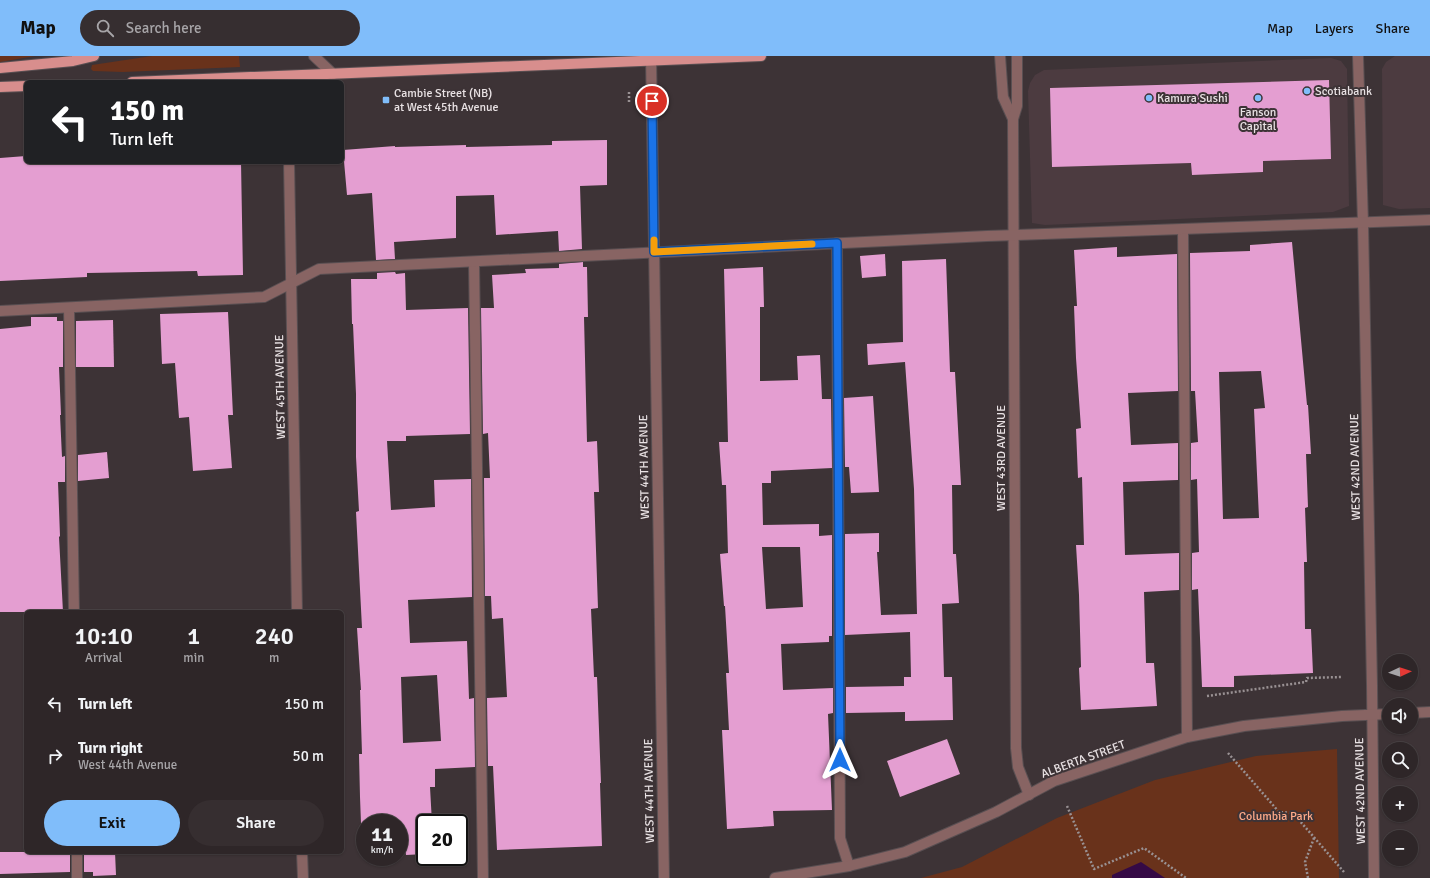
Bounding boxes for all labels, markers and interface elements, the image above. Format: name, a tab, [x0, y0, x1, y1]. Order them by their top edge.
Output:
search box	[80, 10, 360, 46]
text: Map	[20, 16, 56, 40]
icon: search	[94, 17, 116, 39]
text: Search here	[126, 19, 201, 37]
text: Map	[1267, 20, 1293, 37]
text: Layers	[1315, 20, 1354, 37]
text: Share	[1376, 20, 1410, 37]
pin	[635, 84, 669, 118]
place label: Scotiabank	[1315, 84, 1372, 99]
place label: Cambie Street (NB) at West 45th Avenue	[394, 86, 499, 115]
marker: Scotiabank	[1302, 86, 1312, 96]
icon: arrive	[641, 90, 663, 112]
place label: Kamura Sushi	[1157, 91, 1228, 106]
marker: Kamura Sushi	[1144, 93, 1154, 103]
marker: Fanson Capital	[1253, 93, 1263, 103]
text: 150 m	[110, 94, 184, 128]
marker: Cambie Street (NB) at West 45th Avenue	[381, 95, 391, 105]
icon: left	[44, 96, 96, 148]
place label: Fanson Capital	[1240, 105, 1277, 134]
text: Turn left	[110, 128, 173, 150]
street label: WEST 45TH AVENUE	[272, 334, 289, 440]
street label: WEST 43RD AVENUE	[994, 405, 1009, 511]
street label: WEST 42ND AVENUE	[1347, 413, 1364, 521]
street label: WEST 44TH AVENUE	[636, 414, 653, 520]
text: 10:10	[74, 621, 133, 651]
text: 1	[187, 621, 200, 651]
text: 240	[255, 621, 294, 651]
text: Arrival	[85, 650, 122, 666]
text: min	[183, 650, 204, 666]
text: m	[269, 650, 279, 666]
north arrow	[1382, 654, 1418, 690]
map controls	[1382, 654, 1418, 866]
icon: left	[44, 693, 66, 715]
text: Turn left	[78, 695, 132, 713]
text: 150 m	[284, 695, 324, 713]
button: sound	[1382, 698, 1418, 734]
street label: ALBERTA STREET	[1039, 737, 1127, 782]
street label: WEST 42ND AVENUE	[1352, 737, 1369, 845]
street label: WEST 44TH AVENUE	[641, 738, 658, 844]
text: Turn right	[78, 739, 143, 757]
position arrow	[819, 739, 861, 781]
button: search	[1382, 742, 1418, 778]
icon: right	[44, 745, 66, 767]
text: 50 m	[293, 747, 324, 765]
text: West 44th Avenue	[78, 757, 177, 773]
button: +	[1382, 786, 1418, 822]
button: Exit	[44, 800, 180, 846]
button: Share	[188, 800, 324, 846]
park label: Columbia Park	[1239, 809, 1313, 824]
speed limit sign: 20	[416, 814, 468, 866]
text: 11	[371, 822, 393, 847]
button: −	[1382, 830, 1418, 866]
text: km/h	[371, 844, 393, 856]

